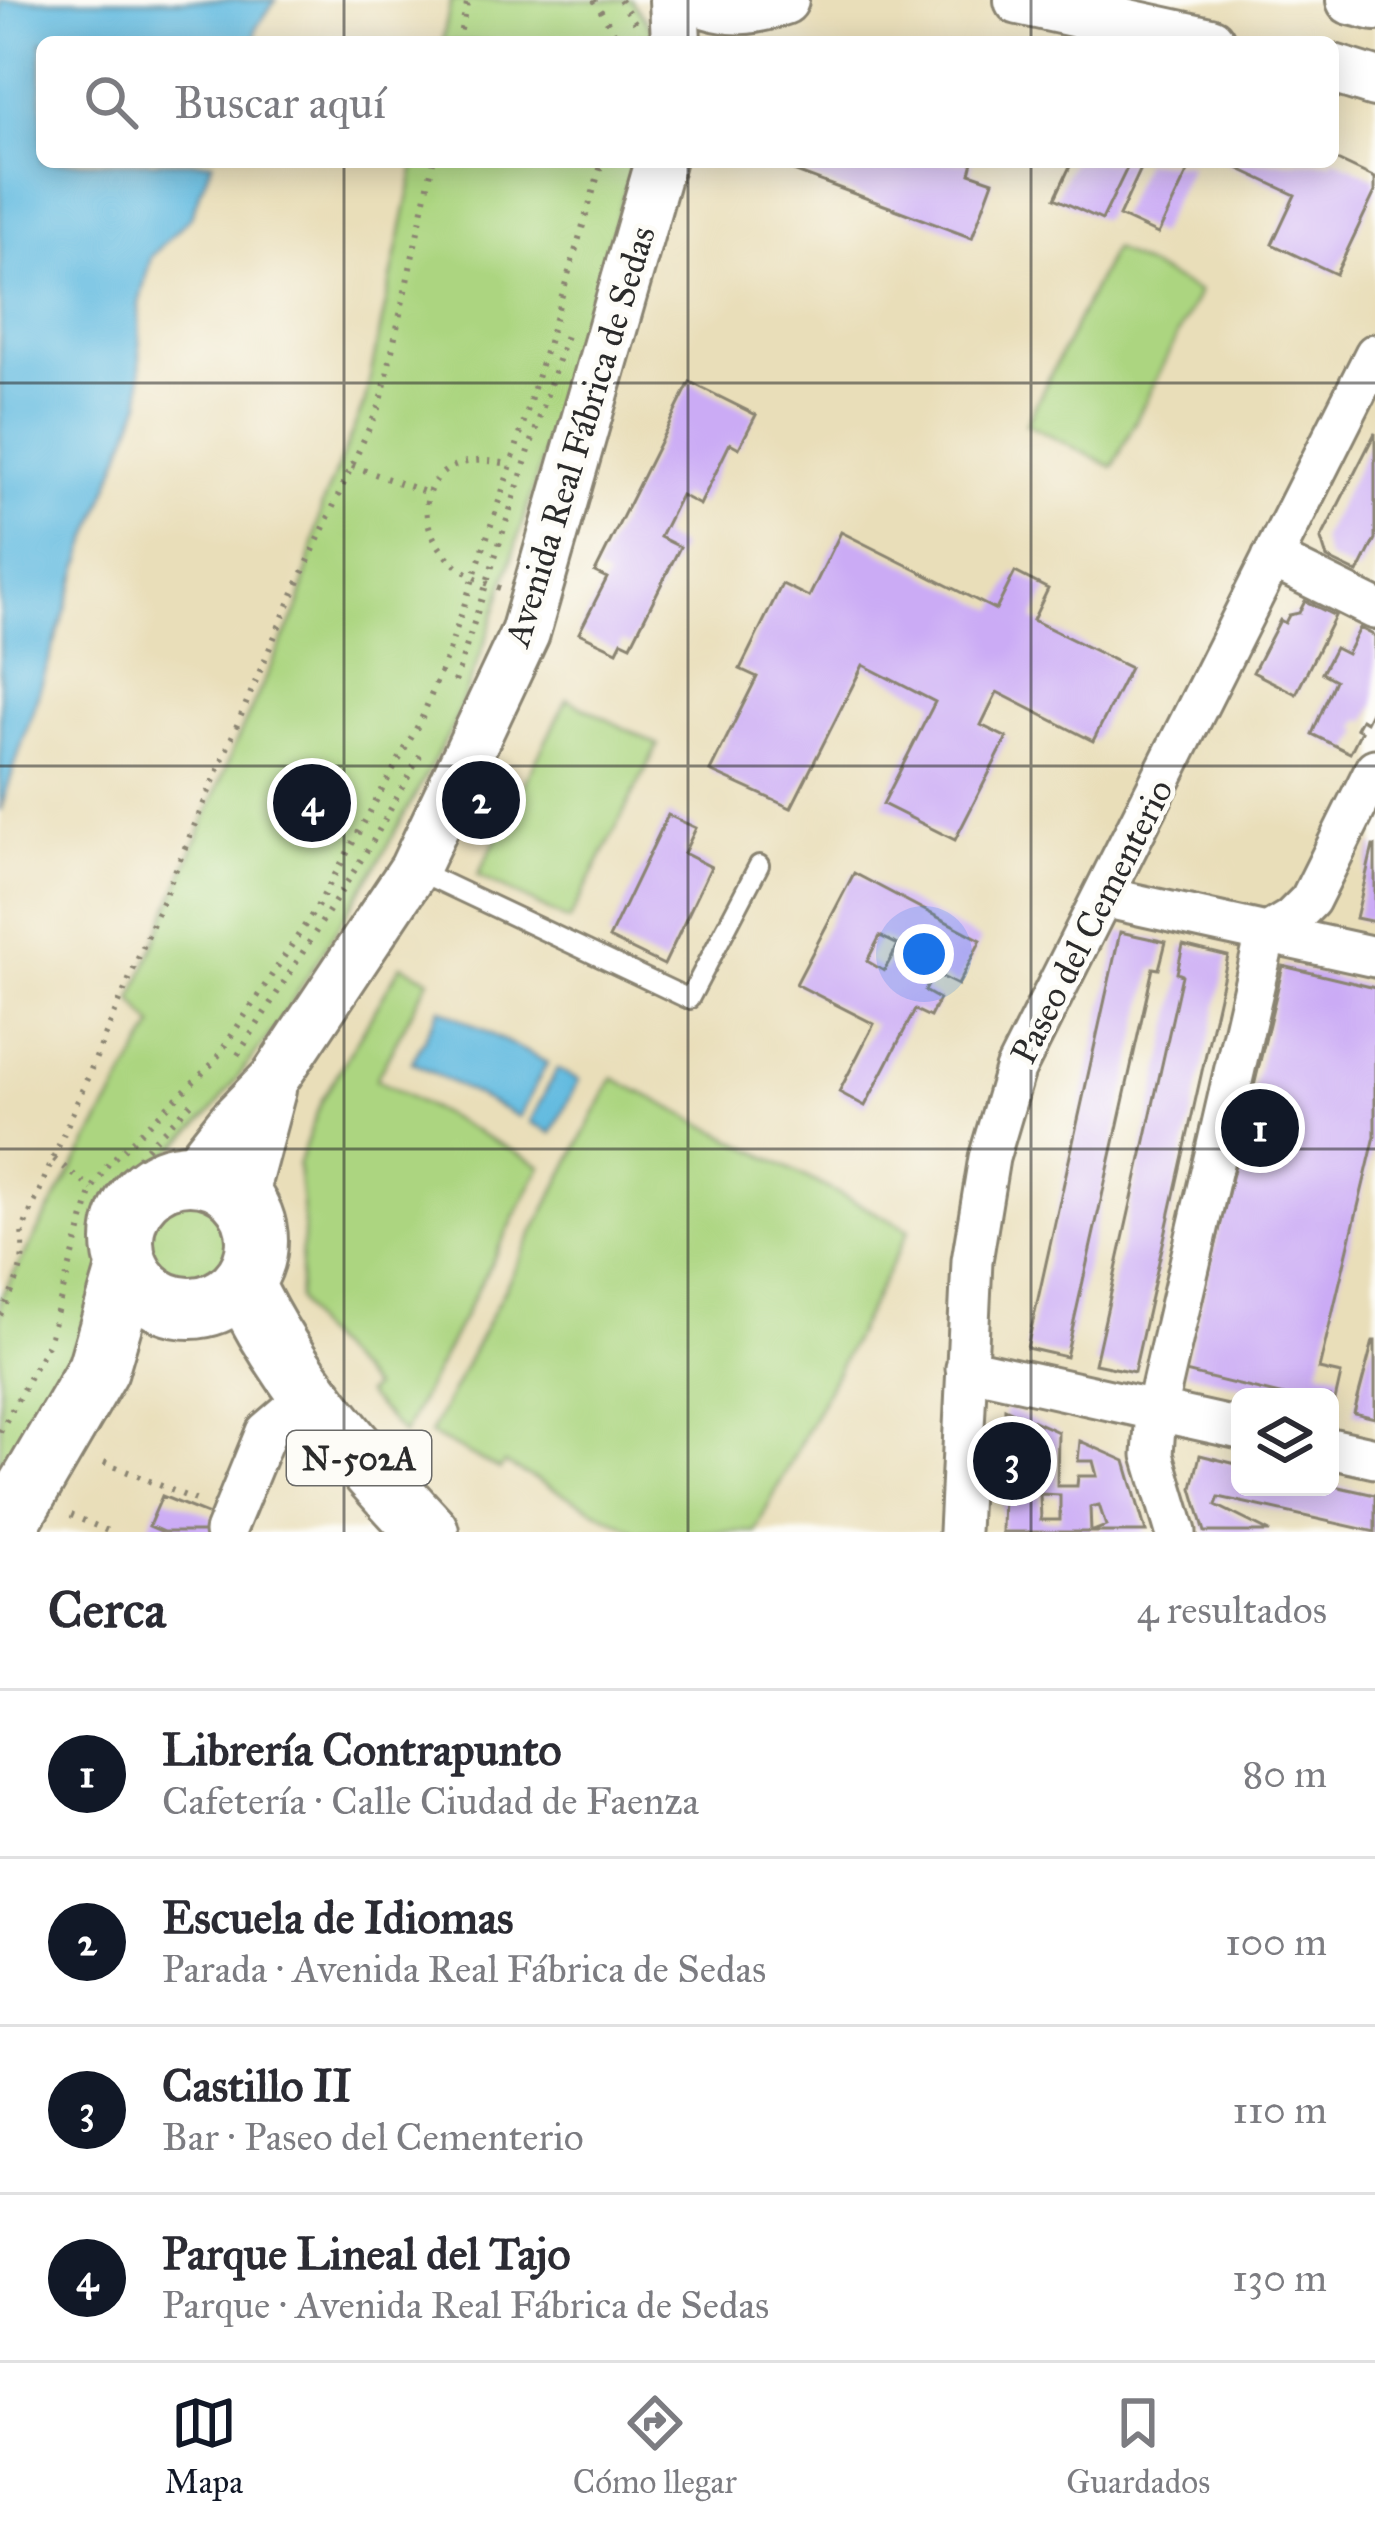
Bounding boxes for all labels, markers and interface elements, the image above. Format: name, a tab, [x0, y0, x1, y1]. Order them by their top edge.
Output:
search box	[36, 36, 1339, 168]
icon: search	[78, 69, 144, 135]
text: Buscar aquí	[174, 75, 386, 130]
street label: Avenida Real Fábrica de Sedas	[494, 221, 665, 654]
pin: 2	[442, 755, 520, 845]
pin: 4	[273, 758, 351, 848]
street label: Paseo del Cementerio	[1001, 772, 1183, 1071]
your location	[894, 924, 954, 984]
pin: 1	[1221, 1083, 1299, 1173]
map controls	[1231, 1388, 1339, 1496]
button: layers	[1231, 1388, 1339, 1496]
pin: 3	[973, 1416, 1051, 1506]
road number: N-502A	[287, 1431, 431, 1485]
text: Cerca	[48, 1579, 166, 1641]
text: 4 resultados	[1137, 1586, 1327, 1634]
text: Librería Contrapunto	[162, 1722, 562, 1777]
text: 1	[79, 1750, 95, 1798]
text: 80 m	[1242, 1750, 1327, 1798]
text: Cafetería · Calle Ciudad de Faenza	[162, 1777, 699, 1825]
text: Escuela de Idiomas	[162, 1890, 514, 1945]
text: 2	[77, 1918, 97, 1966]
text: 100 m	[1225, 1918, 1327, 1966]
text: Parada · Avenida Real Fábrica de Sedas	[162, 1945, 766, 1993]
text: Castillo II	[162, 2058, 352, 2113]
text: 3	[79, 2086, 95, 2134]
text: 110 m	[1232, 2086, 1327, 2134]
text: Bar · Paseo del Cementerio	[162, 2113, 584, 2161]
text: Parque Lineal del Tajo	[162, 2226, 570, 2281]
text: 4	[76, 2254, 98, 2302]
text: 130 m	[1232, 2254, 1327, 2302]
text: Parque · Avenida Real Fábrica de Sedas	[162, 2281, 769, 2329]
tab: Mapa	[165, 2390, 243, 2502]
tab: Cómo llegar	[573, 2390, 737, 2502]
tab: Guardados	[1066, 2390, 1210, 2502]

